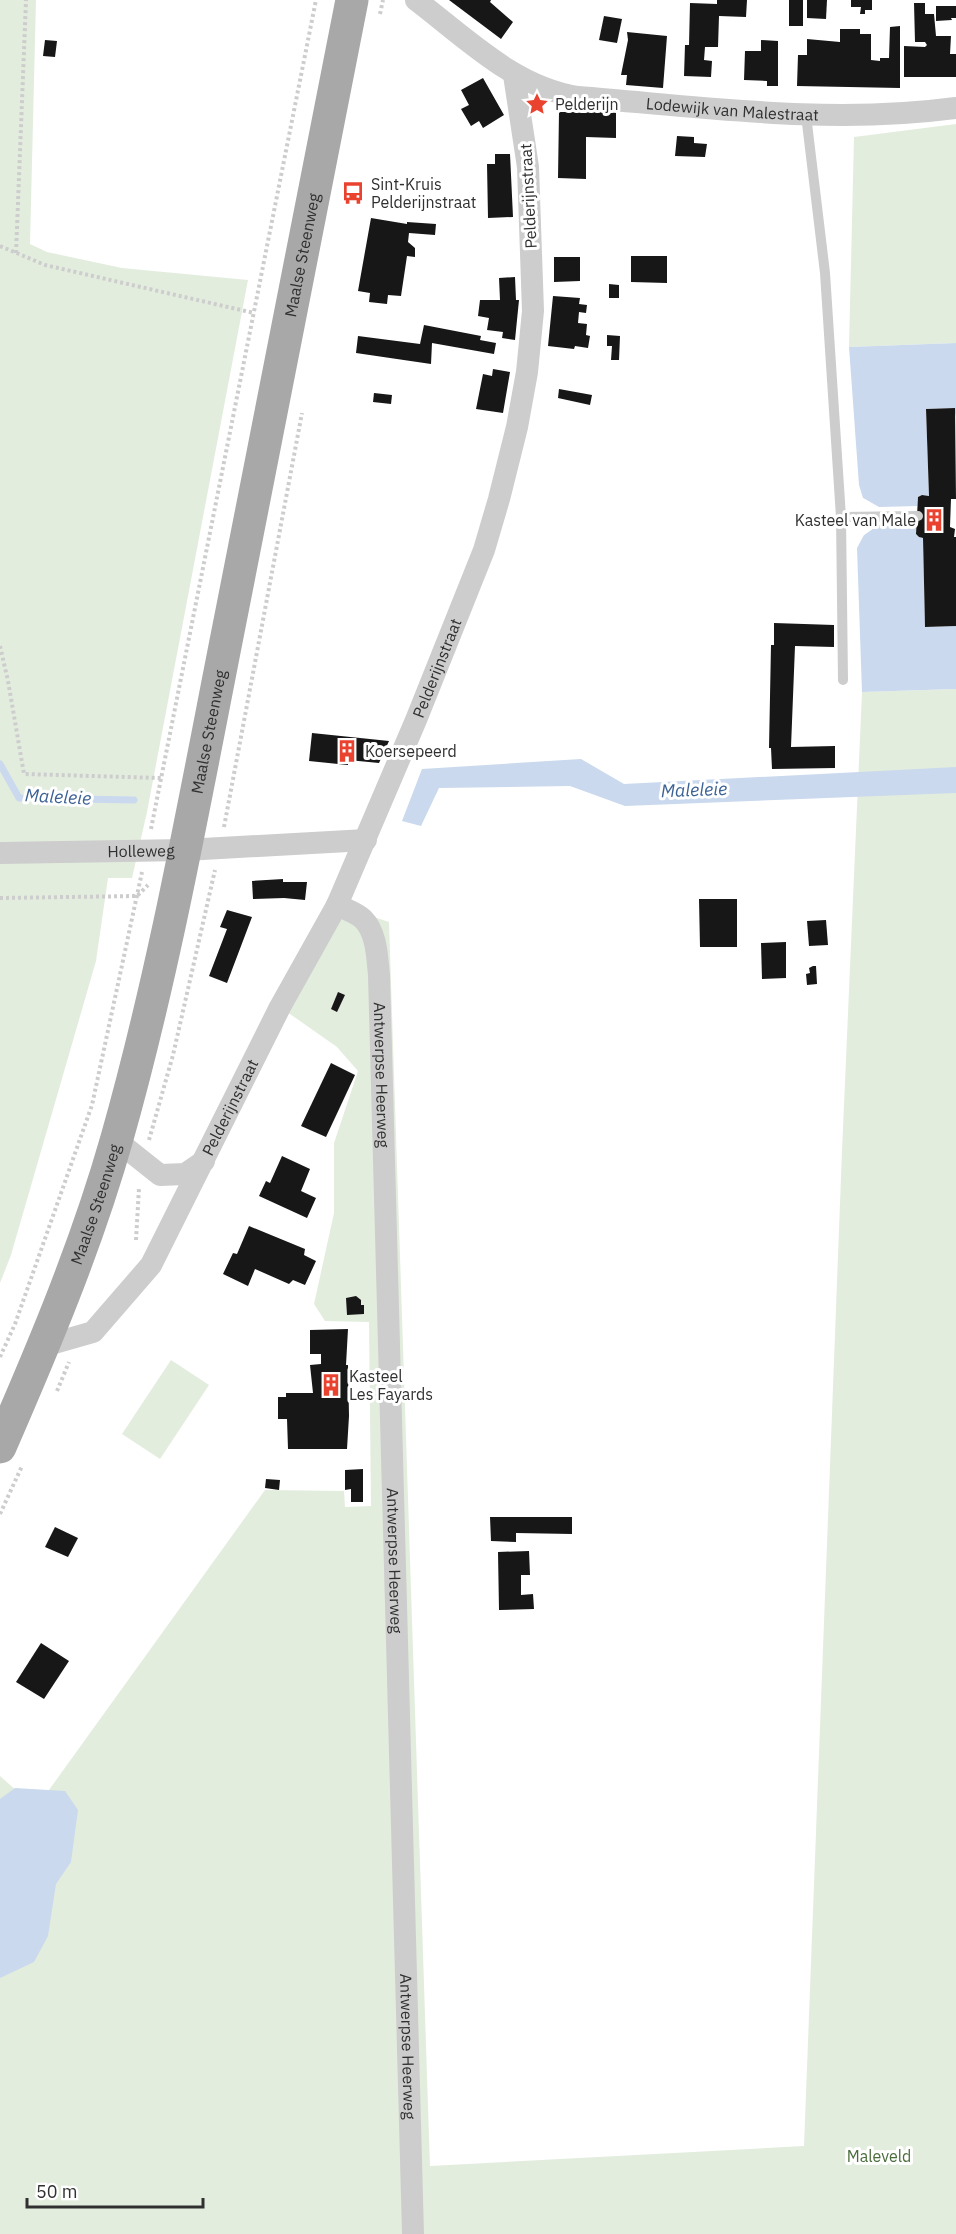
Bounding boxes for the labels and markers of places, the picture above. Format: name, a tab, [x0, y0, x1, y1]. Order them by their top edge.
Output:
place icon: Pelderijn	[524, 91, 550, 117]
place label: Pelderijn	[555, 94, 619, 114]
place label: Sint-Kruis Pelderijnstraat	[371, 174, 476, 212]
bus stop icon: Sint-Kruis Pelderijnstraat	[340, 180, 366, 206]
building icon: Kasteel van Male	[921, 507, 947, 533]
place label: Kasteel van Male	[795, 510, 916, 530]
building icon: Koersepeerd	[334, 738, 360, 764]
place label: Koersepeerd	[365, 741, 457, 761]
place label: Kasteel Les Fayards	[349, 1366, 433, 1404]
building icon: Kasteel Les Fayards	[318, 1372, 344, 1398]

